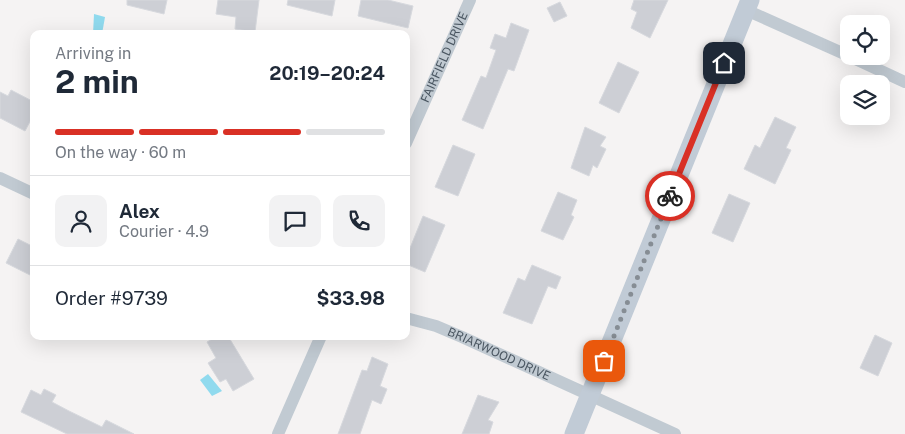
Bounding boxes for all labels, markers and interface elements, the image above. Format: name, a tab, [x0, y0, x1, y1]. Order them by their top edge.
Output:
street label: FAIRFIELD DRIVE	[418, 10, 471, 105]
map controls	[840, 15, 890, 125]
button: locate	[840, 15, 890, 65]
pin	[703, 42, 745, 84]
text: Arriving in	[55, 44, 131, 63]
icon: home	[710, 49, 738, 77]
text: 20:19–20:24	[269, 62, 385, 84]
text: 2 min	[55, 63, 139, 100]
button: layers	[840, 75, 890, 125]
text: On the way · 60 m	[55, 143, 186, 162]
courier	[645, 171, 695, 221]
icon: bike	[656, 182, 684, 210]
button: person	[55, 195, 107, 247]
button: chat	[269, 195, 321, 247]
button: phone	[333, 195, 385, 247]
text: Alex	[119, 200, 160, 222]
text: Courier · 4.9	[119, 222, 209, 241]
text: Order #9739	[55, 287, 168, 309]
text: $33.98	[317, 287, 385, 309]
street label: BRIARWOOD DRIVE	[445, 325, 553, 383]
pin	[583, 340, 625, 382]
icon: bag	[590, 347, 618, 375]

